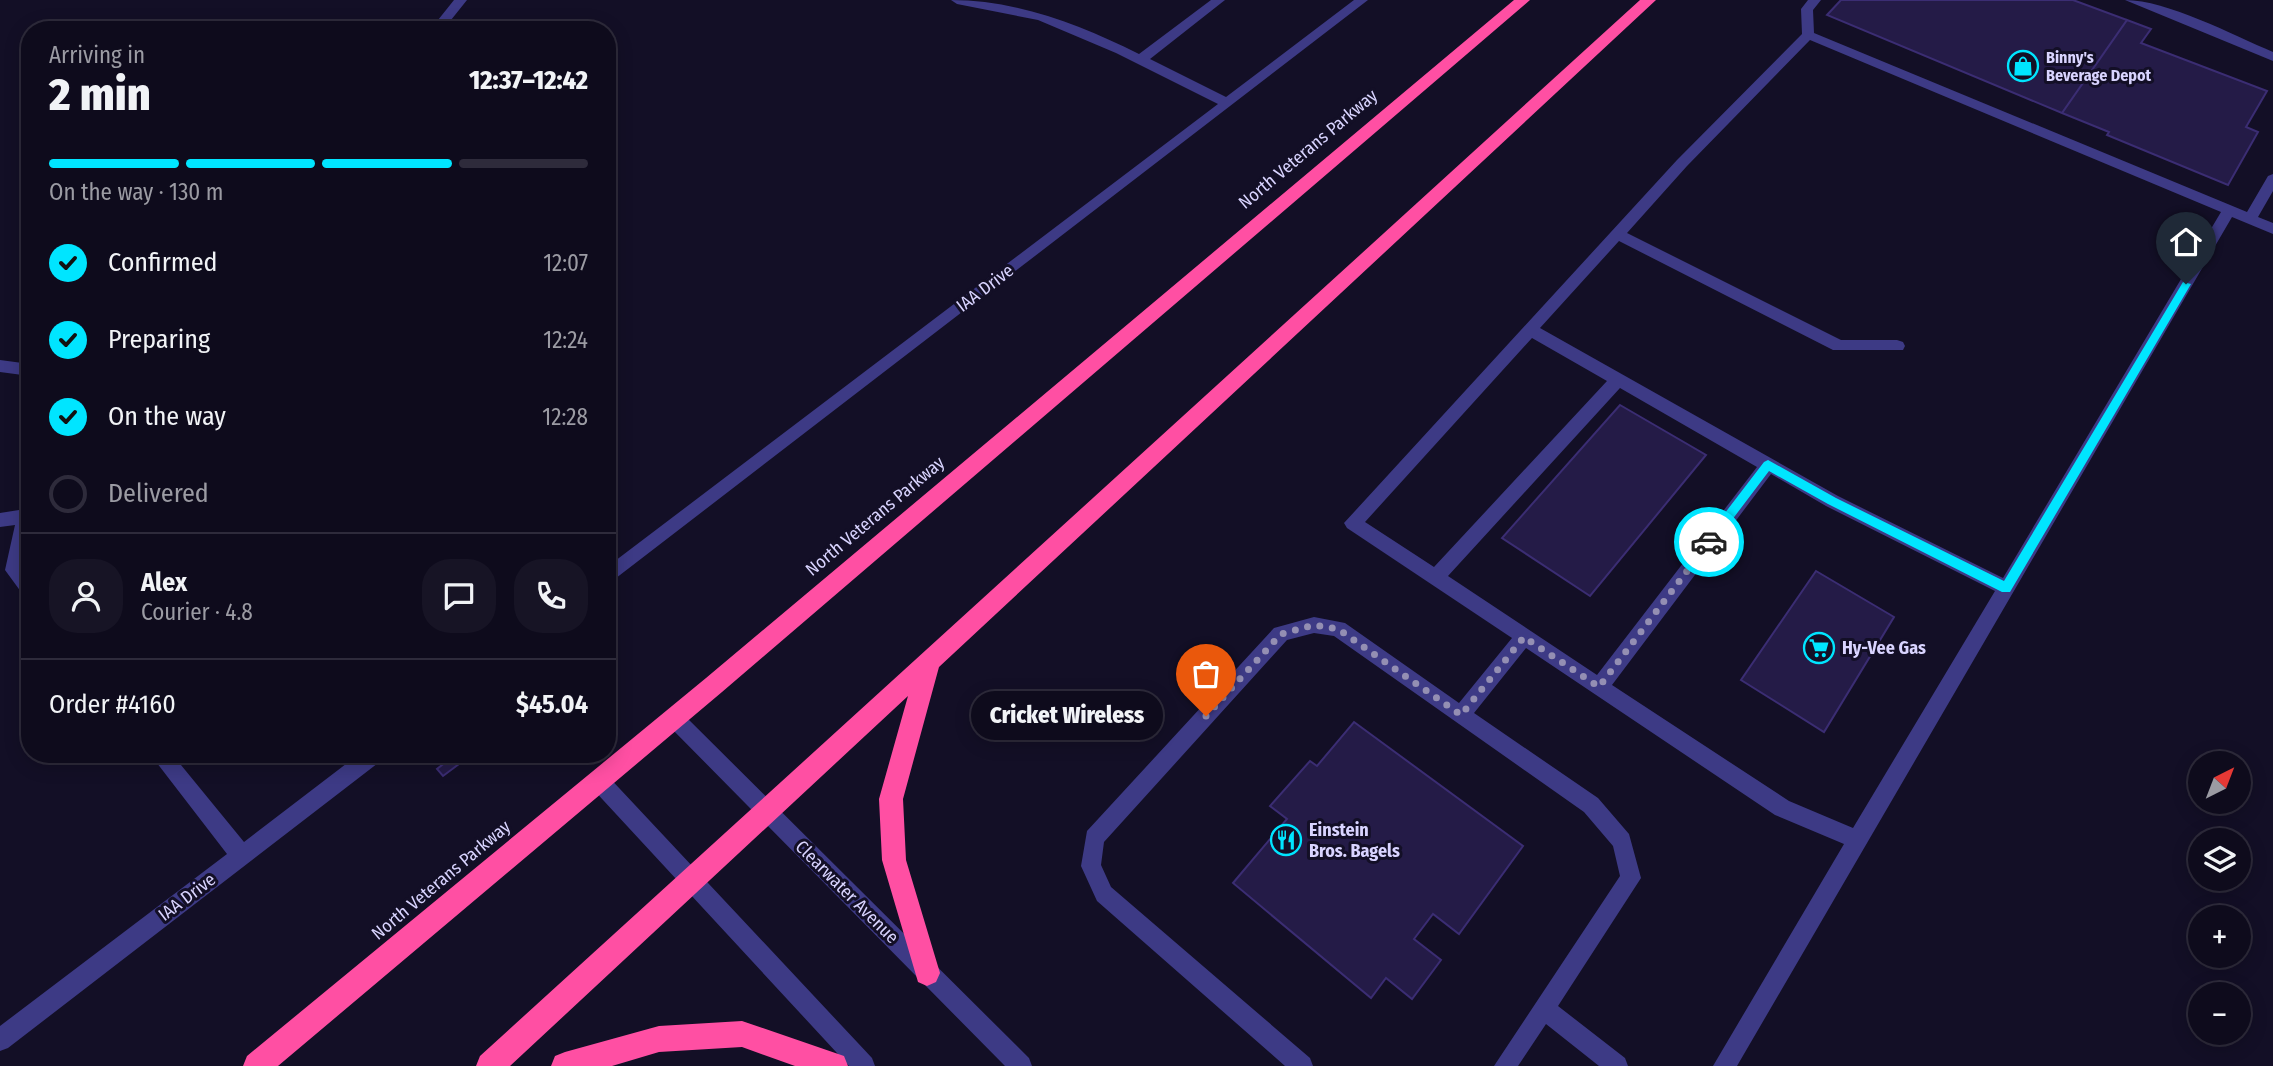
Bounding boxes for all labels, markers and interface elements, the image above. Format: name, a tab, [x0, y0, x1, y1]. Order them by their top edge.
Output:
text: Arriving in	[49, 41, 145, 69]
place label: Binny's Beverage Depot	[2046, 48, 2152, 85]
shop icon: Binny's Beverage Depot	[2006, 49, 2040, 83]
text: 12:37–12:42	[469, 65, 588, 96]
text: 2 min	[49, 67, 151, 122]
street label: North Veterans Parkway	[1234, 85, 1382, 213]
text: On the way · 130 m	[49, 178, 223, 206]
pin	[2156, 212, 2216, 284]
icon: home	[2167, 223, 2205, 261]
icon: check	[49, 244, 87, 282]
text: Confirmed	[108, 247, 218, 278]
text: 12:07	[543, 249, 588, 277]
street label: IAA Drive	[952, 259, 1018, 317]
icon: check	[49, 321, 87, 359]
text: Preparing	[108, 324, 210, 355]
text: 12:24	[543, 326, 588, 354]
icon: check	[49, 398, 87, 436]
text: On the way	[108, 401, 226, 432]
text: 12:28	[542, 403, 588, 431]
street label: North Veterans Parkway	[801, 452, 949, 580]
text: Delivered	[108, 478, 209, 509]
courier	[1674, 507, 1744, 577]
icon: car	[1690, 523, 1728, 561]
button: person	[49, 559, 123, 633]
button: chat	[422, 559, 496, 633]
button: phone	[514, 559, 588, 633]
text: Alex	[141, 567, 187, 598]
text: Courier · 4.8	[141, 598, 253, 626]
supermarket icon: Hy-Vee Gas	[1802, 631, 1836, 665]
place label: Hy-Vee Gas	[1842, 637, 1926, 659]
pin	[1176, 644, 1236, 716]
icon: bag	[1187, 655, 1225, 693]
text: Order #4160	[49, 689, 176, 720]
text: $45.04	[516, 689, 588, 720]
callout: Cricket Wireless	[972, 692, 1164, 740]
text: Cricket Wireless	[990, 701, 1144, 729]
north arrow	[2188, 751, 2250, 814]
map controls	[2188, 751, 2251, 1045]
street label: North Veterans Parkway	[367, 816, 515, 944]
place label: Einstein Bros. Bagels	[1309, 819, 1400, 862]
restaurant icon: Einstein Bros. Bagels	[1269, 823, 1303, 857]
button: layers	[2188, 828, 2251, 891]
street label: Clearwater Avenue	[791, 836, 903, 948]
street label: IAA Drive	[154, 868, 220, 926]
button: +	[2188, 905, 2251, 968]
button: −	[2188, 982, 2251, 1045]

